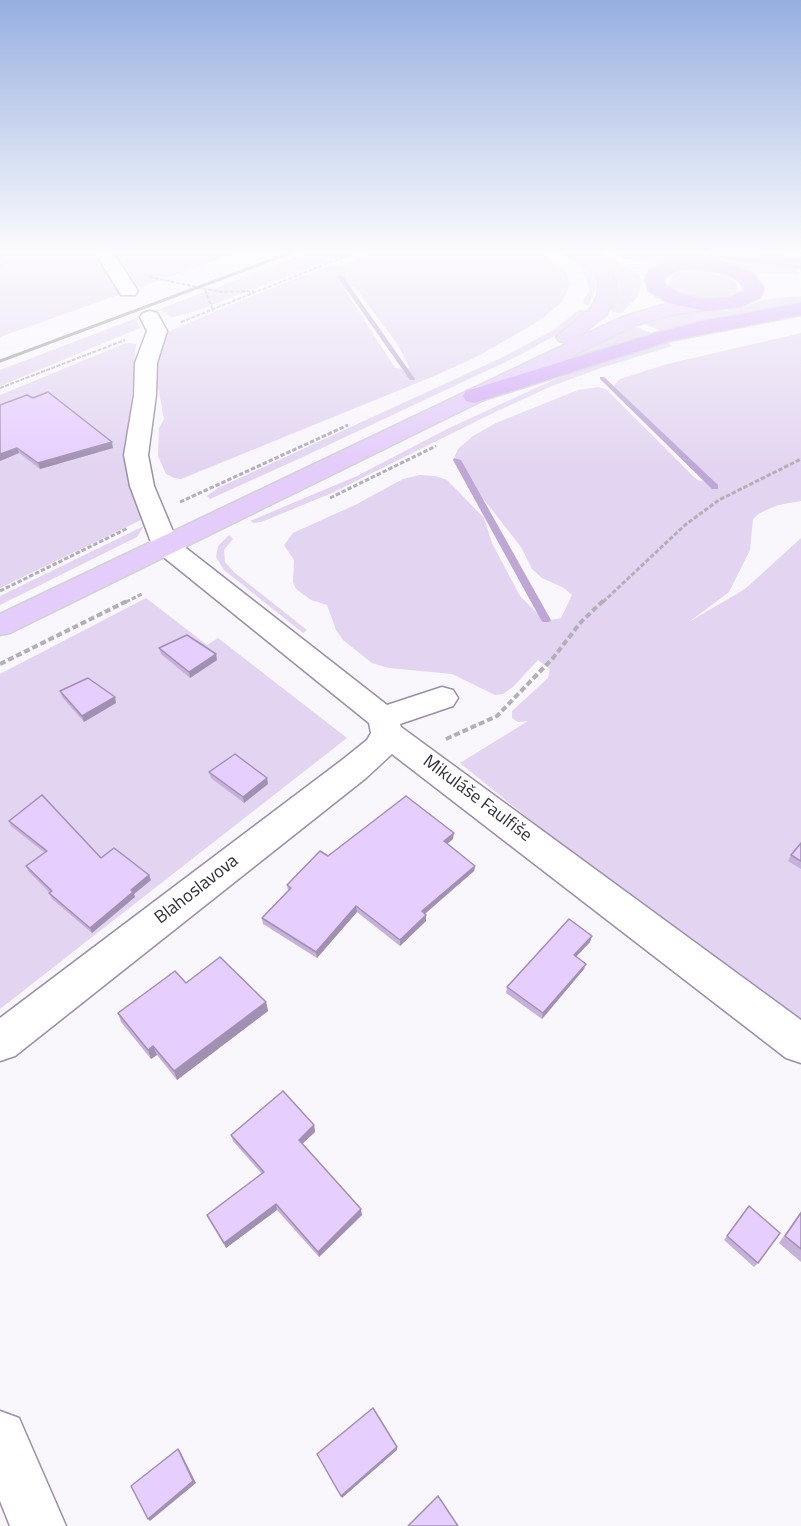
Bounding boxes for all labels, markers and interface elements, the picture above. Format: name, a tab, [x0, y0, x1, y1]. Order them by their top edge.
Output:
street label: Mikuláše Faulfiše	[418, 751, 536, 847]
street label: Blahoslavova	[151, 851, 243, 929]

